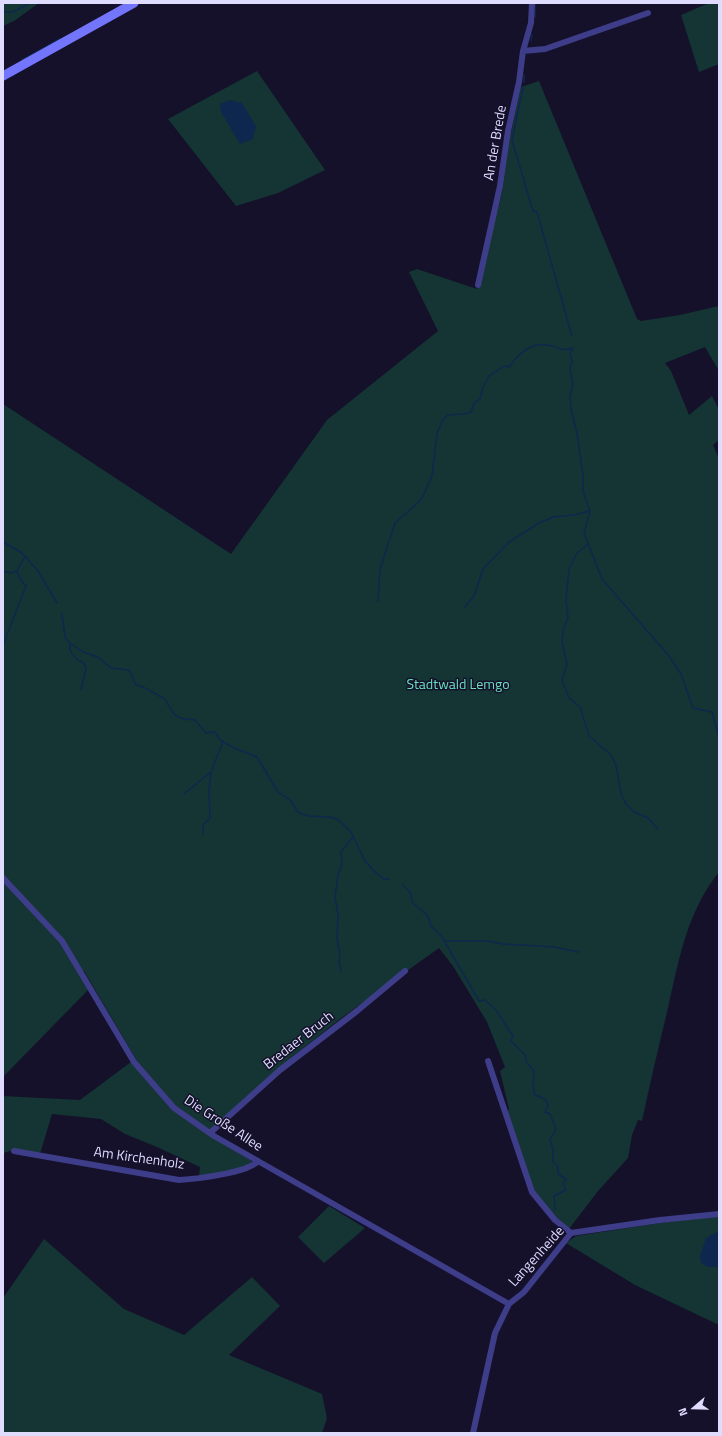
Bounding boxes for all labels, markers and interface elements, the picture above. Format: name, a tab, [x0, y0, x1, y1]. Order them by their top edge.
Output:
street label: An der Brede	[481, 104, 511, 182]
park label: Stadtwald Lemgo	[406, 678, 510, 694]
street label: Bredaer Bruch	[261, 1008, 337, 1074]
street label: Die Große Allee	[181, 1092, 265, 1156]
street label: Am Kirchenholz	[92, 1144, 186, 1174]
street label: Langenheide	[506, 1223, 568, 1291]
north arrow	[674, 1388, 714, 1428]
text: N	[674, 1406, 692, 1418]

